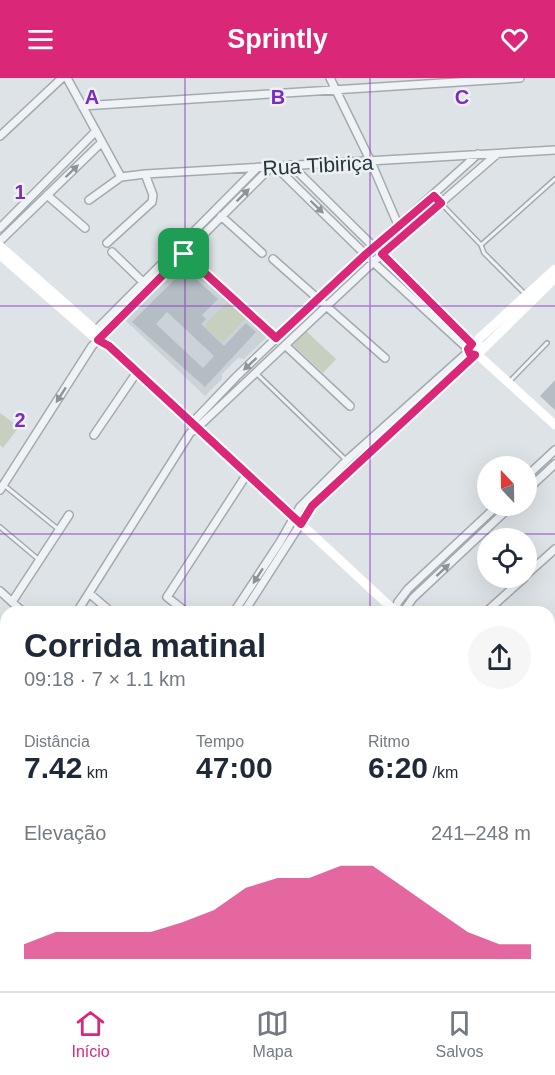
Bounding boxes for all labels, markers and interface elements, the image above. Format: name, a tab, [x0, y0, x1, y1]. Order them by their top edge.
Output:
icon: menu	[24, 23, 57, 56]
icon: heart	[498, 23, 531, 56]
text: Sprintly	[227, 24, 328, 54]
text: A	[85, 86, 99, 108]
text: B	[271, 86, 285, 108]
text: C	[455, 86, 469, 108]
street label: Rua Tibiriça	[262, 151, 374, 179]
one-way arrow	[65, 164, 79, 178]
text: 1	[14, 181, 26, 203]
one-way arrow	[236, 188, 250, 202]
one-way arrow	[309, 200, 324, 214]
pin	[158, 228, 209, 279]
icon: arrive	[167, 237, 200, 270]
one-way arrow	[242, 357, 257, 371]
one-way arrow	[55, 387, 66, 403]
text: 2	[14, 409, 26, 431]
north arrow	[477, 456, 537, 516]
map controls	[477, 456, 537, 588]
button: locate	[477, 528, 537, 588]
one-way arrow	[435, 563, 450, 577]
one-way arrow	[253, 567, 264, 584]
button: share	[468, 626, 531, 689]
text: Corrida matinal	[24, 627, 266, 664]
text: 09:18 · 7 × 1.1 km	[24, 668, 186, 690]
text: Distância	[24, 733, 90, 750]
text: Tempo	[196, 733, 244, 750]
text: Ritmo	[368, 733, 410, 750]
text: 7.42	[24, 751, 82, 784]
text: 47:00	[196, 751, 273, 784]
text: 6:20	[368, 751, 428, 784]
text: km	[82, 764, 108, 781]
text: /km	[428, 764, 458, 781]
text: Elevação	[24, 822, 106, 844]
text: 241–248 m	[431, 822, 531, 844]
tab: Início	[71, 1007, 110, 1061]
tab: Mapa	[253, 1007, 293, 1061]
tab: Salvos	[436, 1007, 484, 1061]

